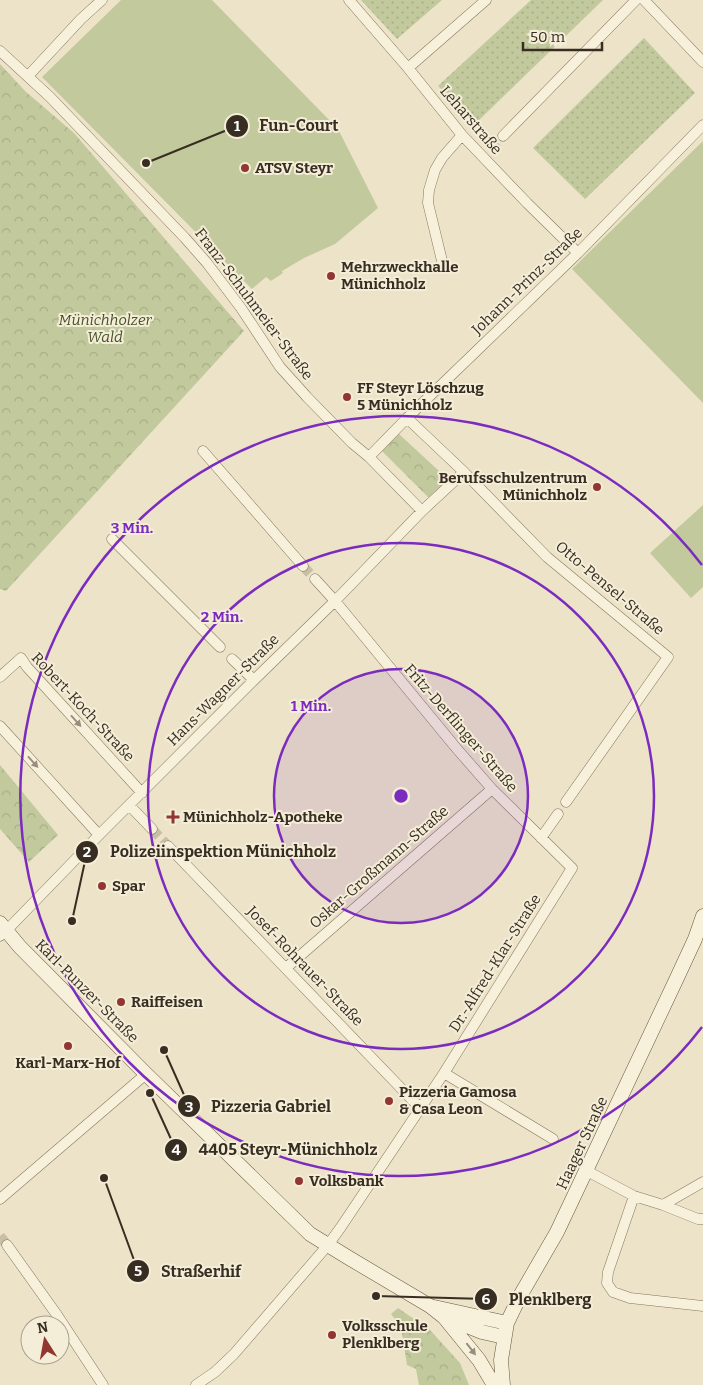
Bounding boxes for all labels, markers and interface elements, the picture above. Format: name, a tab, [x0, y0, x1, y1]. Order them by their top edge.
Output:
scale bar	[523, 20, 602, 52]
text: 50 m	[530, 28, 566, 46]
street label: Leharstraße	[436, 82, 506, 158]
callout: Fun-Court	[224, 110, 349, 141]
text: Fun-Court	[259, 116, 339, 135]
text: 1	[234, 117, 241, 135]
place label: ATSV Steyr	[255, 159, 333, 177]
marker: ATSV Steyr	[239, 162, 251, 174]
street label: Johann-Prinz-Straße	[467, 224, 586, 339]
street label: Franz-Schuhmeier-Straße	[191, 225, 317, 383]
place label: Mehrzweckhalle Münichholz	[341, 258, 458, 293]
marker: Mehrzweckhalle Münichholz	[325, 270, 337, 282]
park label: Münichholzer Wald	[58, 311, 152, 346]
place label: FF Steyr Löschzug 5 Münichholz	[357, 379, 484, 414]
marker: FF Steyr Löschzug 5 Münichholz	[341, 391, 353, 403]
place label: Berufsschulzentrum Münichholz	[439, 469, 588, 504]
marker: Berufsschulzentrum Münichholz	[591, 481, 603, 493]
text: 3 Min.	[111, 519, 153, 537]
street label: Otto-Pensel-Straße	[552, 537, 668, 639]
text: 2 Min.	[201, 608, 243, 626]
street label: Hans-Wagner-Straße	[163, 630, 283, 750]
street label: Robert-Koch-Straße	[28, 649, 138, 765]
street label: Fritz-Derflinger-Straße	[400, 660, 522, 796]
text: 1 Min.	[291, 697, 331, 715]
one-way arrow	[70, 715, 82, 727]
one-way arrow	[27, 756, 39, 768]
centre of rings	[392, 787, 410, 805]
street label: Oskar-Großmann-Straße	[306, 802, 452, 932]
place label: Münichholz-Apotheke	[183, 808, 342, 826]
marker: Münichholz-Apotheke	[167, 811, 179, 823]
callout: Polizeiinspektion Münichholz	[75, 836, 346, 867]
text: Polizeiinspektion Münichholz	[110, 842, 336, 861]
text: 2	[83, 843, 91, 861]
place label: Spar	[112, 877, 145, 895]
marker: Spar	[96, 880, 108, 892]
street label: Dr.-Alfred-Klar-Straße	[445, 891, 545, 1035]
street label: Josef-Rohrauer-Straße	[242, 902, 367, 1030]
street label: Karl-Punzer-Straße	[32, 936, 142, 1046]
place label: Raiffeisen	[131, 993, 203, 1011]
marker: Raiffeisen	[115, 996, 127, 1008]
marker: Karl-Marx-Hof	[62, 1040, 74, 1052]
place label: Karl-Marx-Hof	[15, 1054, 122, 1072]
place label: Pizzeria Gamosa & Casa Leon	[399, 1083, 517, 1118]
callout: Pizzeria Gabriel	[176, 1091, 341, 1122]
street label: Haager Straße	[553, 1094, 611, 1192]
marker: Pizzeria Gamosa & Casa Leon	[383, 1095, 395, 1107]
text: Pizzeria Gabriel	[211, 1097, 331, 1116]
text: 3	[185, 1098, 193, 1116]
callout: 4405 Steyr-Münichholz	[163, 1134, 388, 1165]
text: 4405 Steyr-Münichholz	[198, 1140, 378, 1159]
text: 4	[171, 1141, 181, 1159]
place label: Volksbank	[309, 1172, 384, 1190]
marker: Volksbank	[293, 1175, 305, 1187]
callout: Straßerhif	[126, 1255, 251, 1286]
text: 5	[134, 1262, 142, 1280]
text: Straßerhif	[161, 1262, 242, 1281]
callout: Plenklberg	[474, 1284, 601, 1315]
text: 6	[482, 1290, 491, 1308]
text: Plenklberg	[509, 1290, 591, 1309]
north arrow	[20, 1315, 70, 1365]
place label: Volksschule Plenklberg	[342, 1317, 428, 1352]
text: N	[36, 1318, 50, 1337]
marker: Volksschule Plenklberg	[326, 1329, 338, 1341]
one-way arrow	[465, 1342, 476, 1355]

